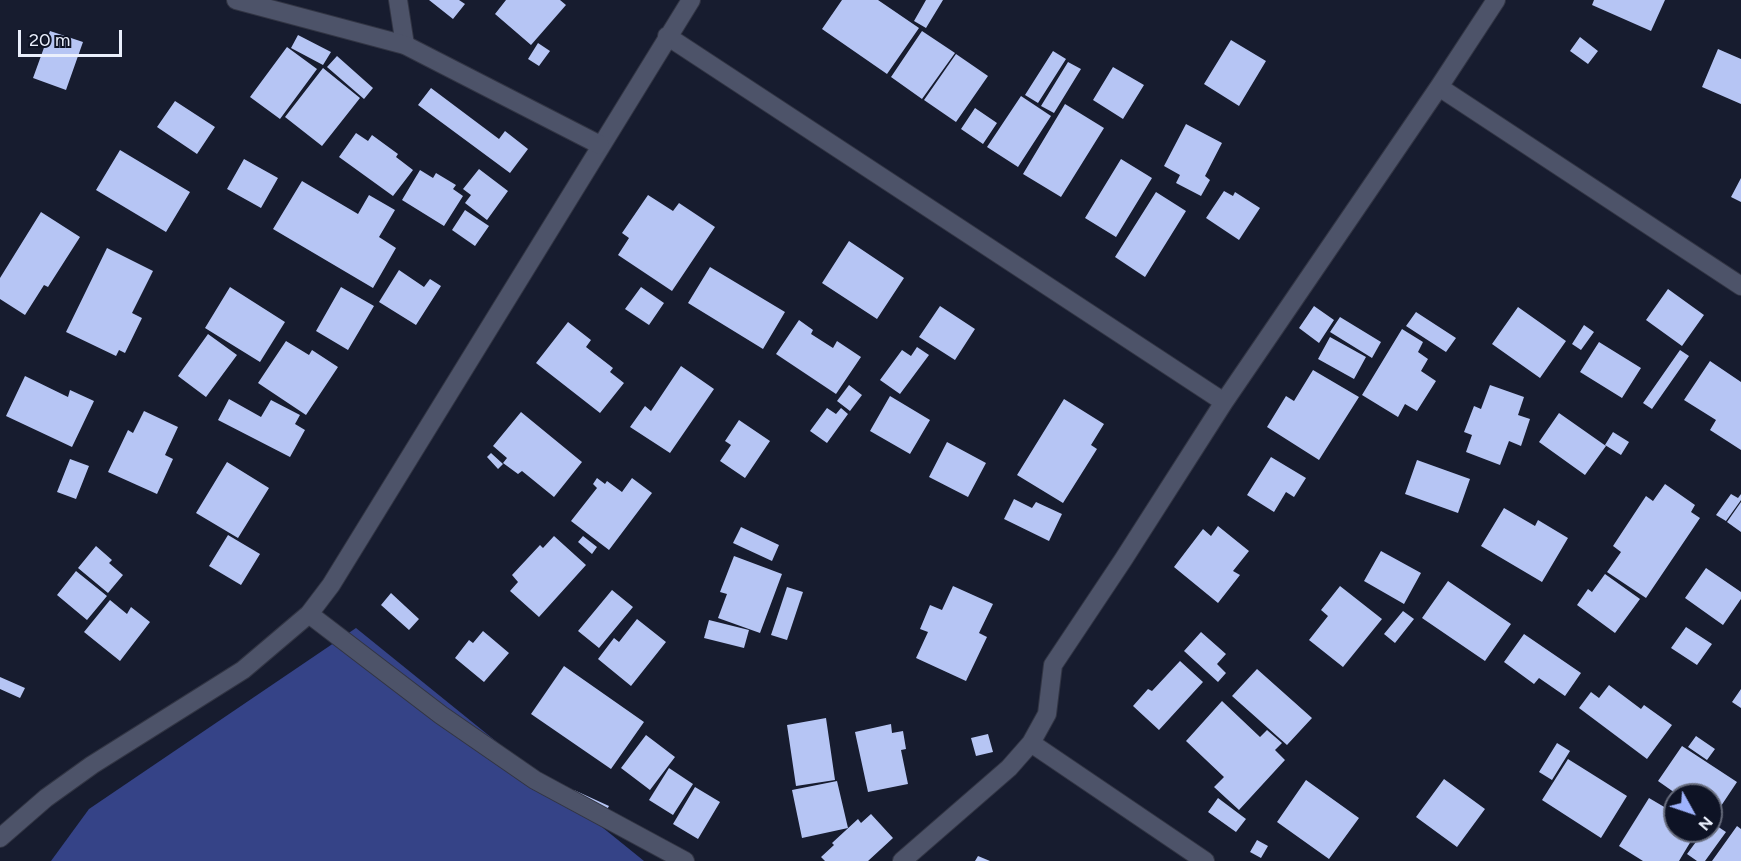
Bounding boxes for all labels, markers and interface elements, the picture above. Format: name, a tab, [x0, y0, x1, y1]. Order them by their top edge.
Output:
scale bar	[21, 18, 124, 56]
text: 20 m	[29, 29, 70, 51]
north arrow	[1663, 783, 1723, 843]
text: N	[1694, 813, 1717, 834]

